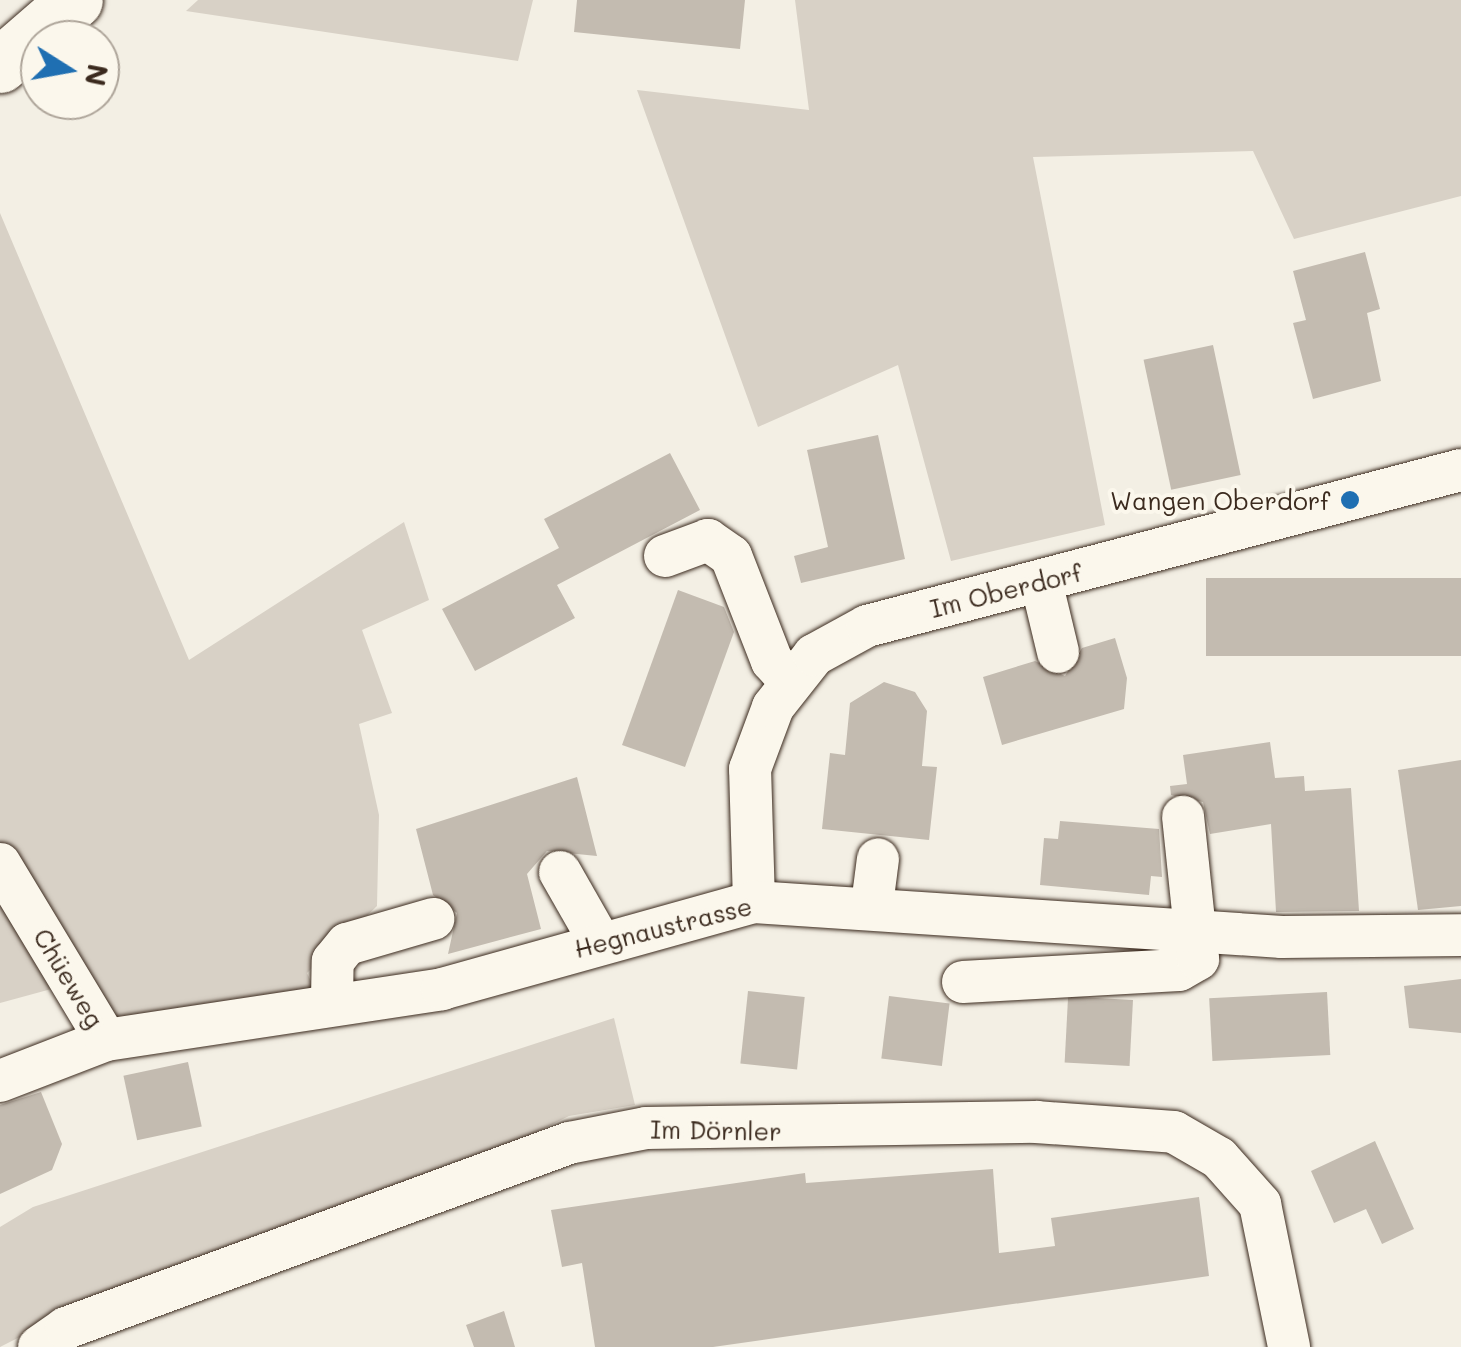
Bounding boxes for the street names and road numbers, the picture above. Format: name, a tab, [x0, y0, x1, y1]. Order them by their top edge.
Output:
street label: Im Oberdorf	[927, 557, 1085, 623]
street label: Hegnaustrasse	[571, 890, 755, 964]
street label: Chüeweg	[28, 923, 110, 1033]
street label: Im Dörnler	[650, 1114, 782, 1146]

